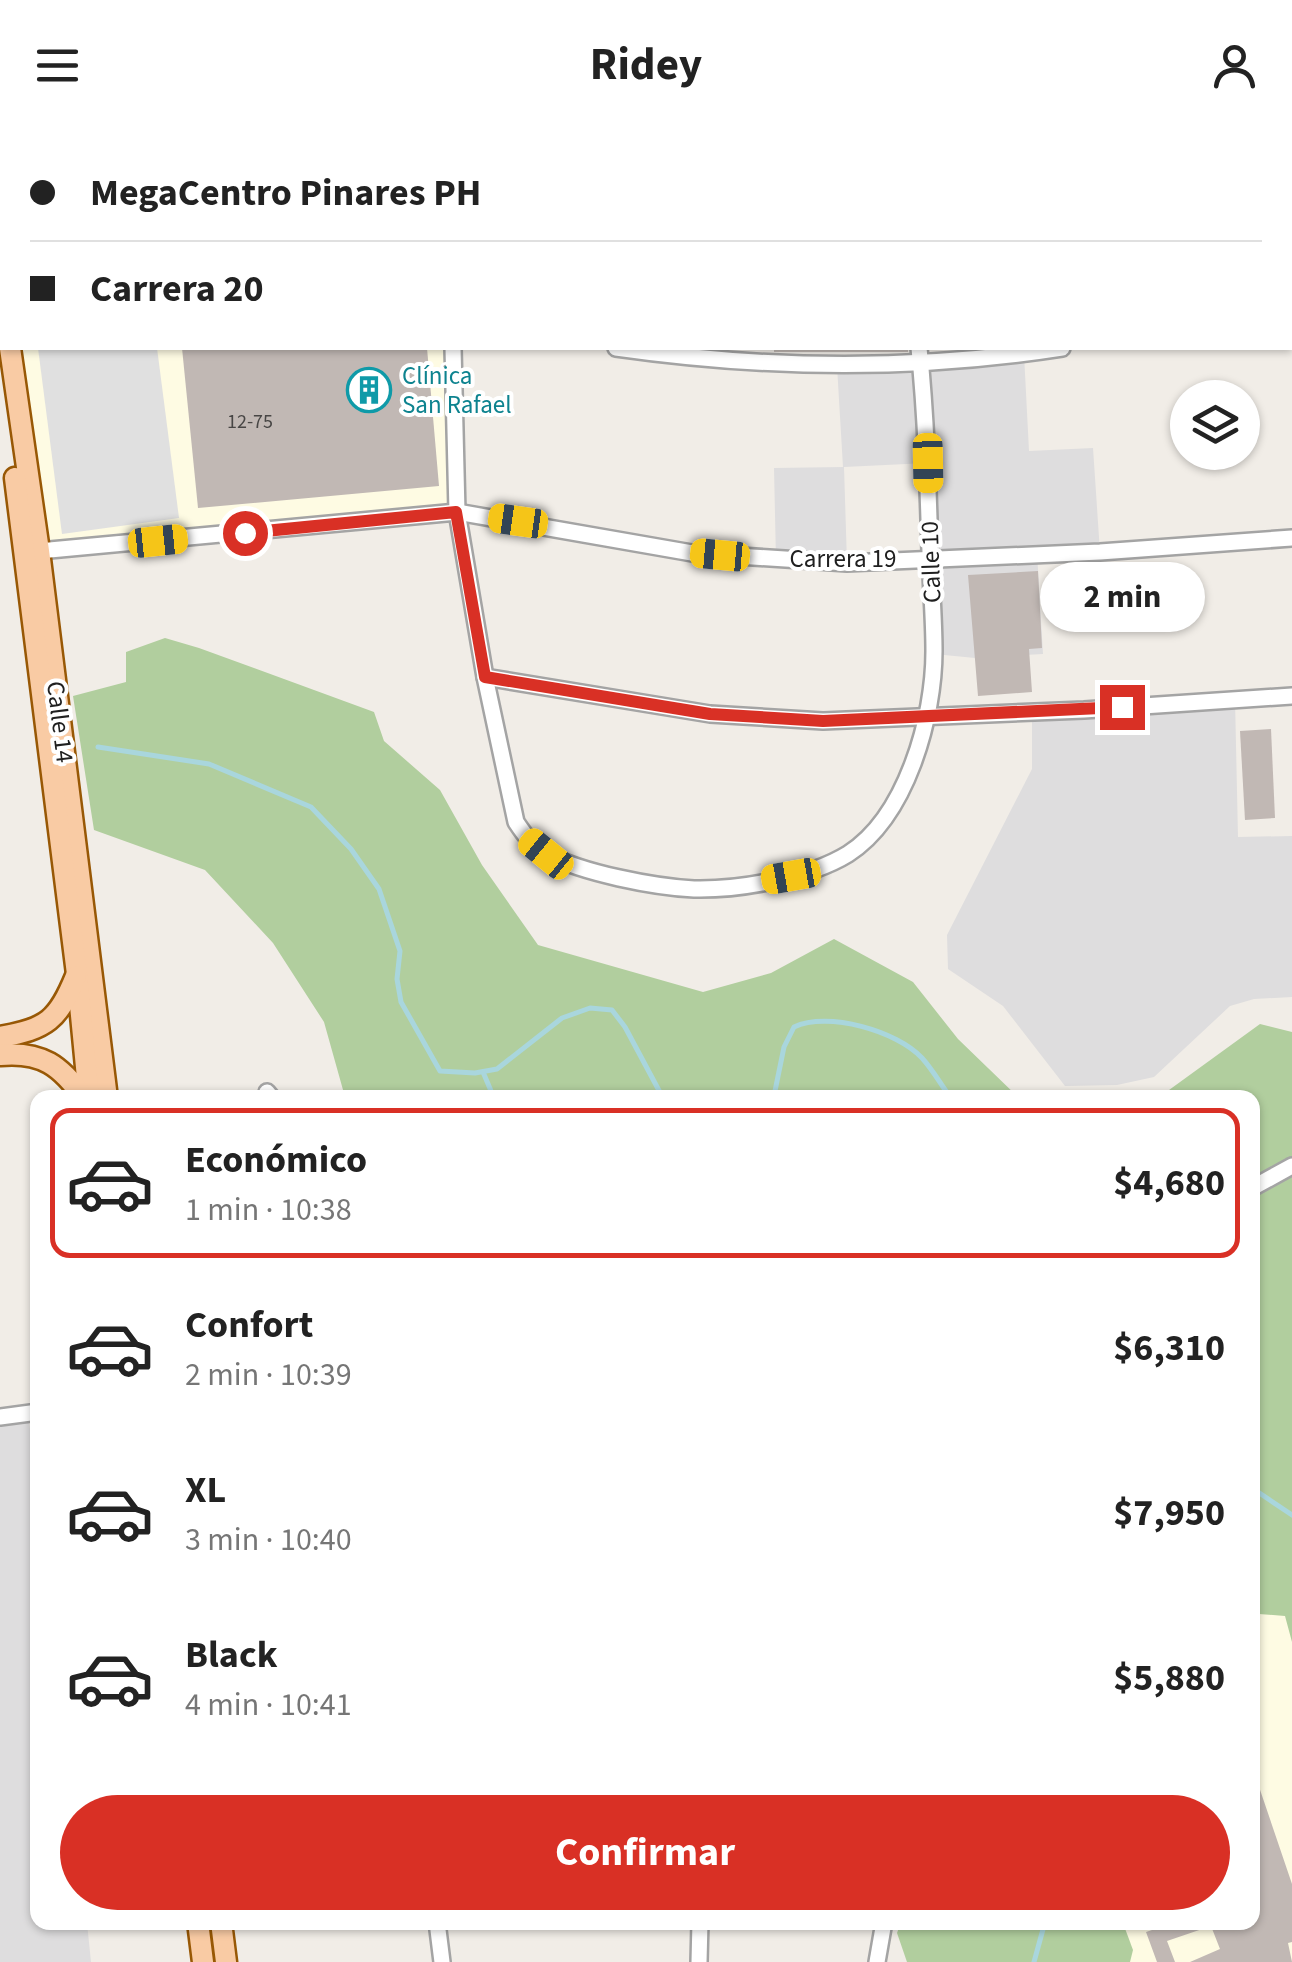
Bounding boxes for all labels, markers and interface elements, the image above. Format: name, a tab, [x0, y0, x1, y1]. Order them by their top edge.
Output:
text: Ridey	[590, 33, 702, 97]
icon: menu	[30, 38, 85, 93]
icon: person	[1207, 38, 1262, 93]
text: MegaCentro Pinares PH	[90, 166, 481, 220]
text: Carrera 20	[90, 262, 264, 316]
place label: Clínica San Rafael	[402, 358, 512, 423]
building icon: Clínica San Rafael	[346, 367, 392, 413]
map controls	[1170, 380, 1260, 470]
button: layers	[1170, 380, 1260, 470]
house number: 12-75	[227, 408, 273, 436]
car	[912, 433, 944, 493]
car	[486, 502, 550, 540]
route start	[223, 511, 268, 556]
street label: Calle 10	[912, 520, 950, 604]
car	[127, 523, 189, 559]
car	[689, 537, 751, 573]
street label: Carrera 19	[790, 541, 896, 577]
callout: 2 min	[1040, 562, 1204, 632]
text: 2 min	[1084, 574, 1161, 620]
street label: Calle 14	[37, 679, 83, 765]
route end	[1100, 685, 1145, 730]
car	[513, 823, 579, 885]
car	[759, 856, 823, 896]
text: Económico	[185, 1133, 367, 1187]
icon: car	[65, 1138, 155, 1228]
text: $4,680	[1113, 1156, 1225, 1210]
text: 1 min · 10:38	[185, 1187, 352, 1233]
text: Confort	[185, 1298, 313, 1352]
icon: car	[65, 1303, 155, 1393]
text: $6,310	[1113, 1321, 1225, 1375]
text: 2 min · 10:39	[185, 1352, 352, 1398]
text: XL	[185, 1463, 226, 1517]
icon: car	[65, 1468, 155, 1558]
text: $7,950	[1113, 1486, 1225, 1540]
text: 3 min · 10:40	[185, 1517, 352, 1563]
text: Black	[185, 1628, 278, 1682]
icon: car	[65, 1633, 155, 1723]
text: $5,880	[1113, 1651, 1225, 1705]
text: 4 min · 10:41	[185, 1682, 352, 1728]
button: Confirmar	[60, 1795, 1230, 1910]

